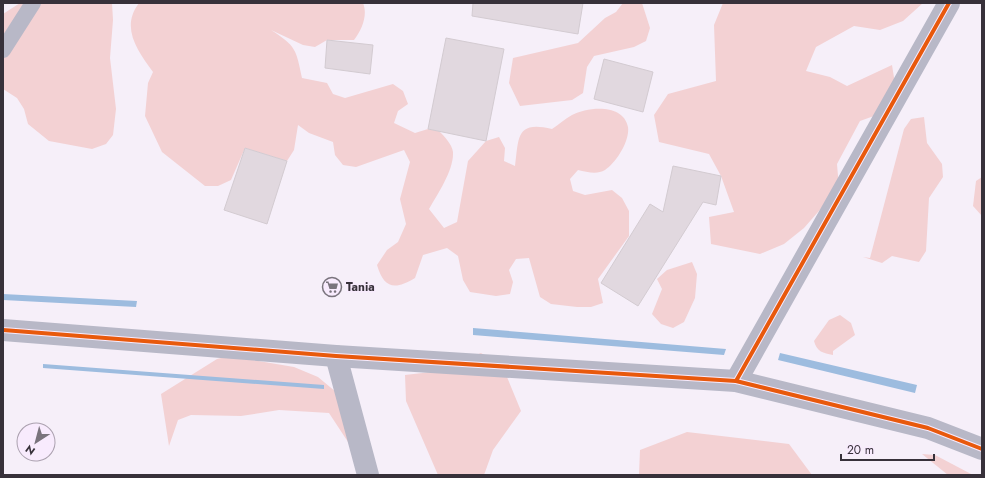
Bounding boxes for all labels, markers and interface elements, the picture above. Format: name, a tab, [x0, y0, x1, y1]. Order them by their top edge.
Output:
supermarket icon: Tania	[321, 276, 343, 298]
place label: Tania	[346, 278, 375, 296]
north arrow	[16, 422, 56, 462]
scale bar	[841, 436, 934, 462]
text: N	[22, 441, 38, 459]
text: 20 m	[847, 441, 874, 459]

